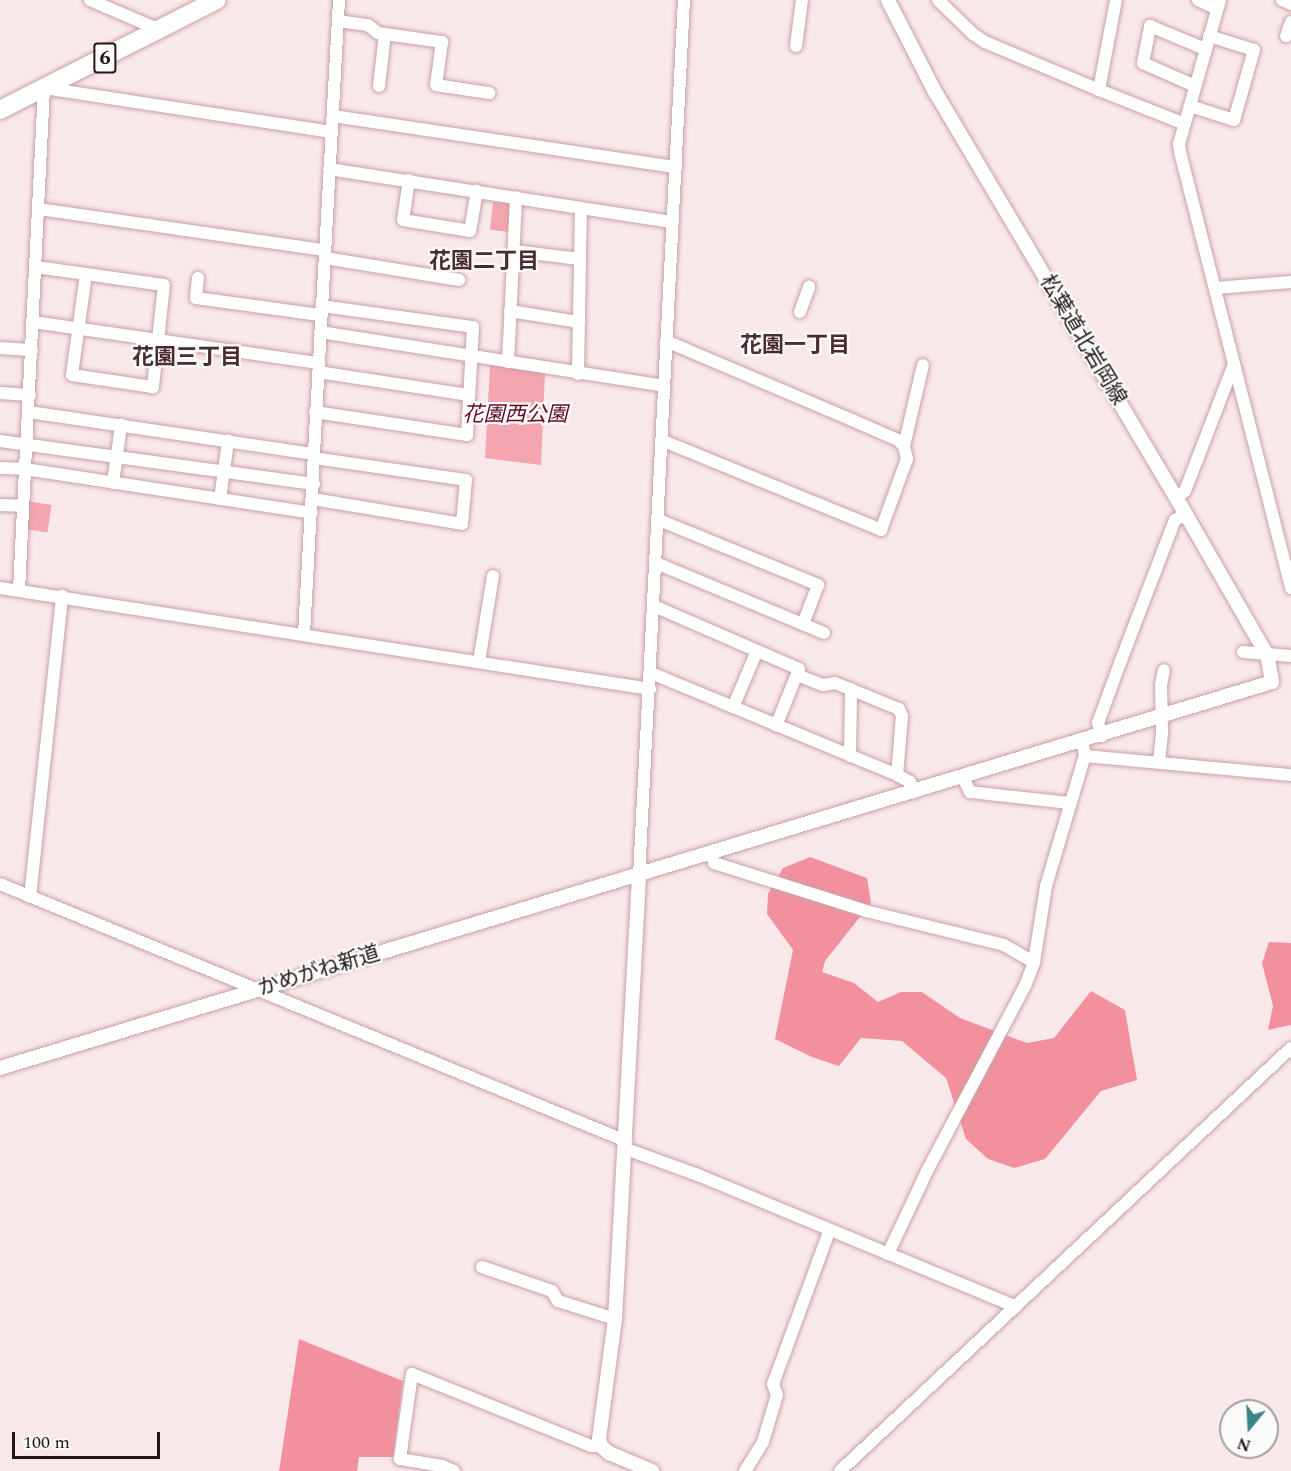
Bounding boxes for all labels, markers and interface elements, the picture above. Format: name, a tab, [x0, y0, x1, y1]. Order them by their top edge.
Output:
road number: 6	[93, 41, 117, 75]
district label: 花園二丁目	[429, 249, 539, 275]
street label: 松葉道北岩岡線	[1034, 271, 1132, 409]
district label: 花園一丁目	[740, 333, 850, 359]
district label: 花園三丁目	[132, 345, 242, 371]
park label: 花園西公園	[463, 402, 567, 428]
street label: かめがね新道	[255, 941, 383, 1001]
north arrow	[1219, 1399, 1279, 1459]
scale bar	[15, 1420, 164, 1458]
text: 100 m	[23, 1429, 70, 1456]
text: N	[1234, 1431, 1254, 1458]

